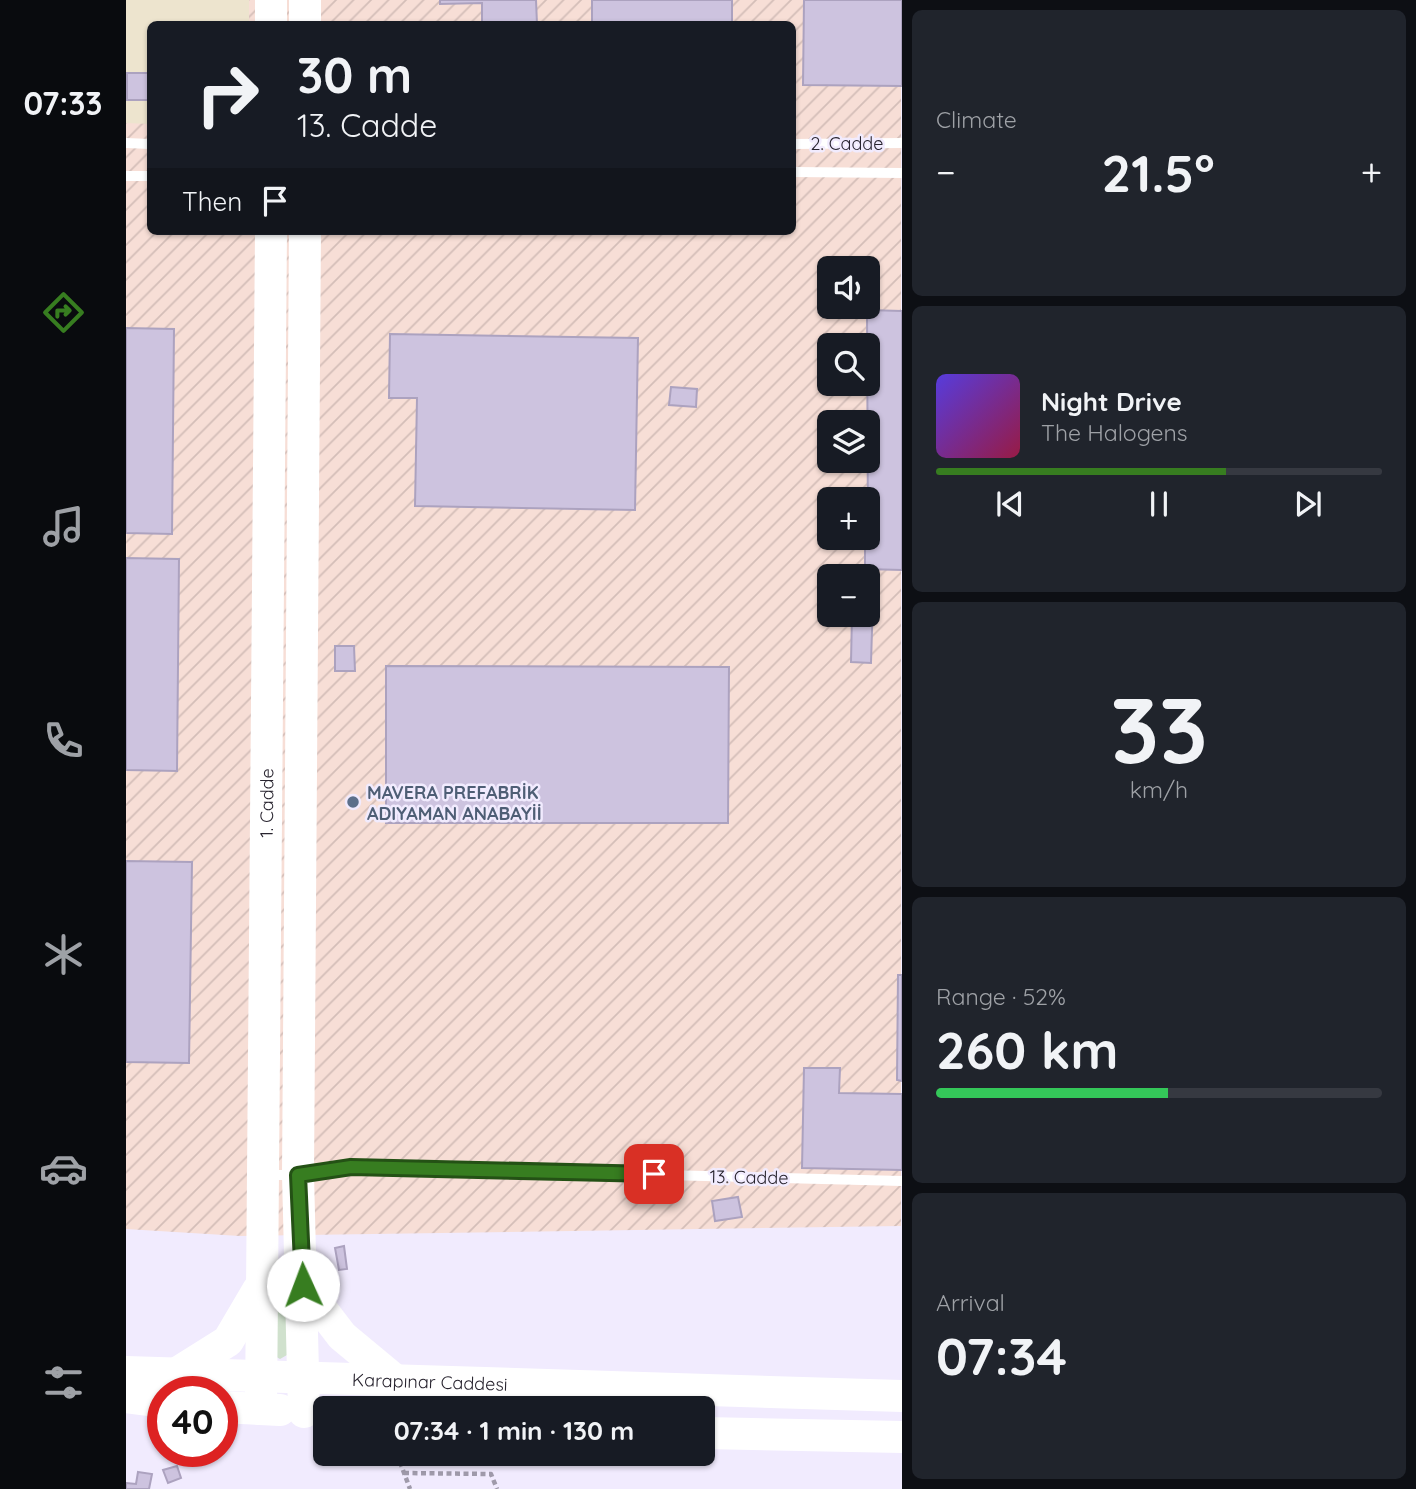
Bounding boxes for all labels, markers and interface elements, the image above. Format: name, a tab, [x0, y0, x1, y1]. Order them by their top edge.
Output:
text: 30 m	[297, 44, 412, 105]
icon: right	[182, 49, 273, 140]
text: 07:33	[23, 83, 103, 123]
text: 13. Cadde	[297, 105, 437, 145]
text: Climate	[936, 105, 1017, 134]
street label: 2. Cadde	[811, 132, 883, 155]
text: 21.5°	[1102, 140, 1215, 205]
text: −	[936, 148, 956, 196]
text: +	[1361, 148, 1382, 196]
icon: arrive	[256, 182, 294, 220]
text: Then	[182, 185, 242, 218]
map controls	[817, 256, 880, 627]
button: sound	[817, 256, 880, 319]
icon: directions	[39, 288, 88, 337]
button: search	[817, 333, 880, 396]
text: Night Drive	[1041, 385, 1182, 418]
button: layers	[817, 410, 880, 473]
text: The Halogens	[1041, 418, 1188, 447]
icon: previous	[991, 485, 1029, 523]
icon: pause	[1140, 485, 1178, 523]
icon: next	[1289, 485, 1327, 523]
button: +	[817, 487, 880, 550]
icon: music	[39, 502, 88, 551]
button: −	[817, 564, 880, 627]
text: 33	[1110, 672, 1208, 786]
icon: phone	[39, 716, 88, 765]
street label: 1. Cadde	[254, 768, 278, 838]
text: km/h	[1130, 775, 1188, 804]
place label: MAVERA PREFABRİK ADIYAMAN ANABAYİİ	[367, 781, 542, 825]
marker: MAVERA PREFABRİK ADIYAMAN ANABAYİİ	[345, 794, 361, 810]
icon: climate	[39, 930, 88, 979]
text: Range · 52%	[936, 982, 1066, 1011]
text: 260 km	[936, 1017, 1118, 1082]
icon: car	[39, 1144, 88, 1193]
pin	[624, 1144, 684, 1204]
icon: arrive	[635, 1155, 673, 1193]
street label: 13. Cadde	[709, 1165, 789, 1189]
position arrow	[266, 1248, 340, 1322]
text: Arrival	[936, 1288, 1005, 1317]
text: 07:34	[936, 1323, 1067, 1388]
icon: filters	[39, 1358, 88, 1407]
street label: Karapınar Caddesi	[352, 1367, 508, 1395]
speed limit sign: 40	[147, 1376, 238, 1467]
text: 07:34 · 1 min · 130 m	[394, 1414, 634, 1447]

